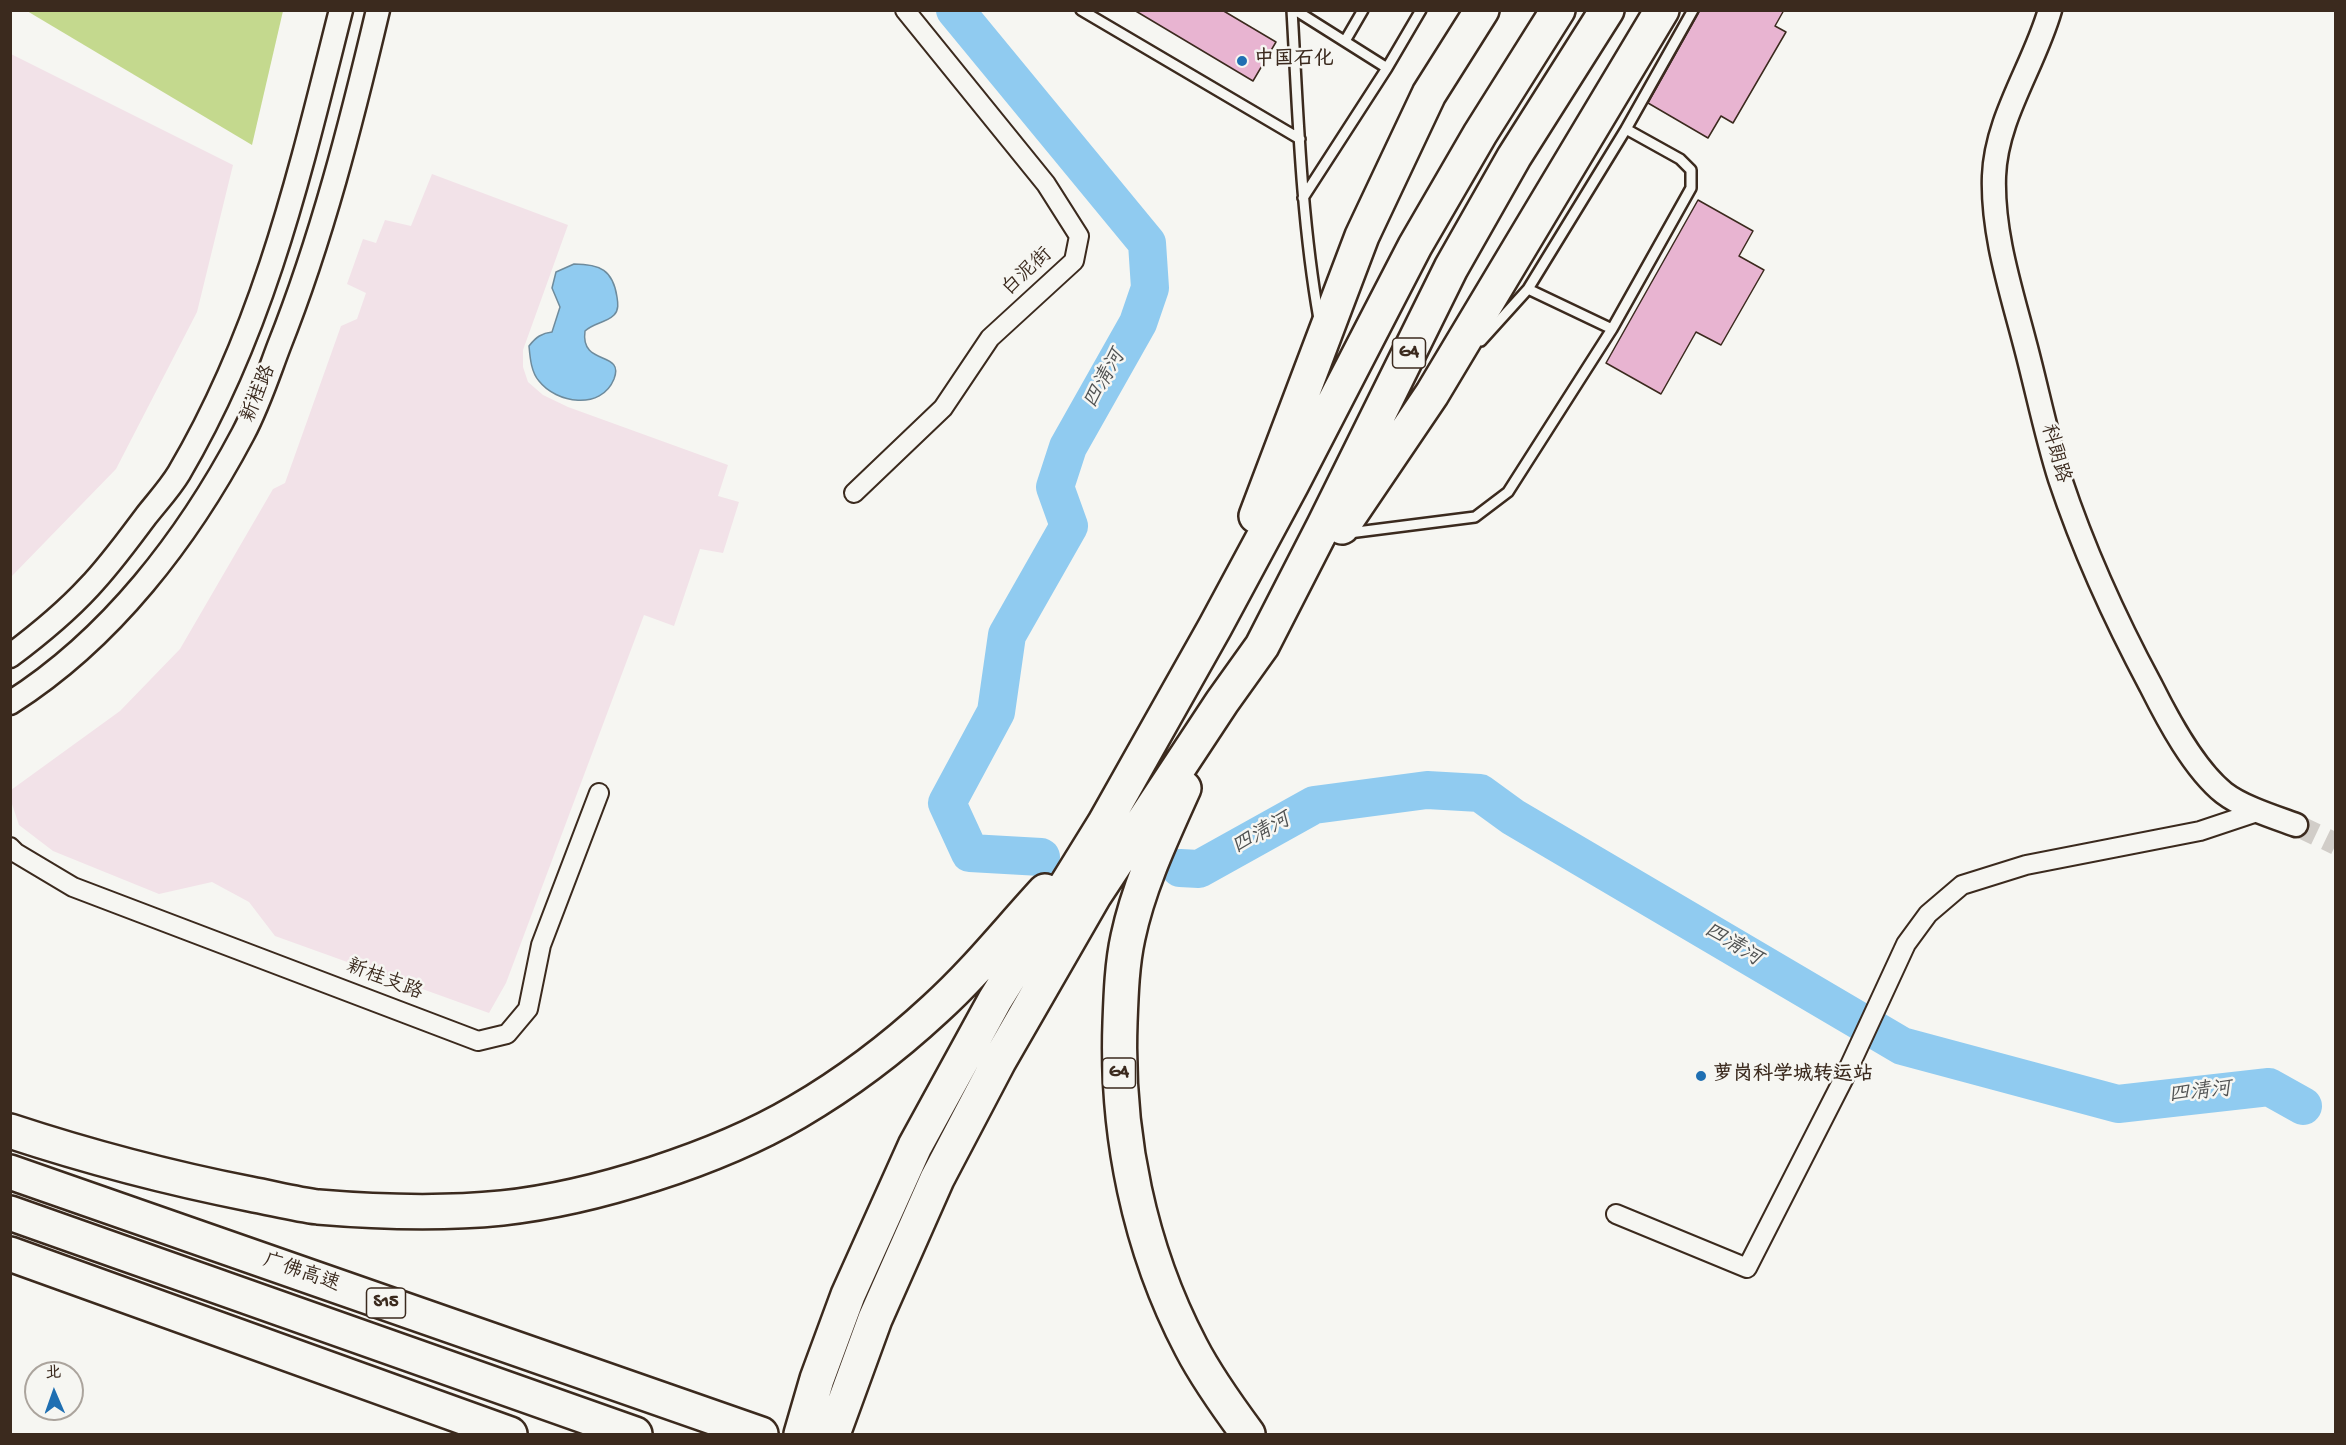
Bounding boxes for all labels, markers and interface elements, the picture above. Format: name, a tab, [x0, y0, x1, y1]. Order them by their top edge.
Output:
place label: 中国石化	[1254, 49, 1334, 73]
marker: 中国石化	[1235, 54, 1249, 68]
street label: 白泥街	[998, 244, 1058, 302]
road number: G4	[1392, 338, 1426, 368]
water label: 四清河	[1080, 346, 1132, 414]
street label: 新桂路	[238, 362, 282, 426]
street label: 科朗路	[2034, 422, 2074, 486]
water label: 四清河	[1228, 809, 1296, 861]
water label: 四清河	[1699, 919, 1765, 973]
street label: 新桂支路	[342, 955, 426, 1007]
road number: G4	[1102, 1058, 1136, 1088]
place label: 萝岗科学城转运站	[1713, 1064, 1873, 1088]
marker: 萝岗科学城转运站	[1694, 1069, 1708, 1083]
water label: 四清河	[2167, 1078, 2233, 1110]
street label: 广佛高速	[259, 1250, 343, 1298]
road number: S15	[366, 1288, 406, 1318]
north arrow	[24, 1361, 84, 1421]
text: 北	[45, 1365, 62, 1384]

